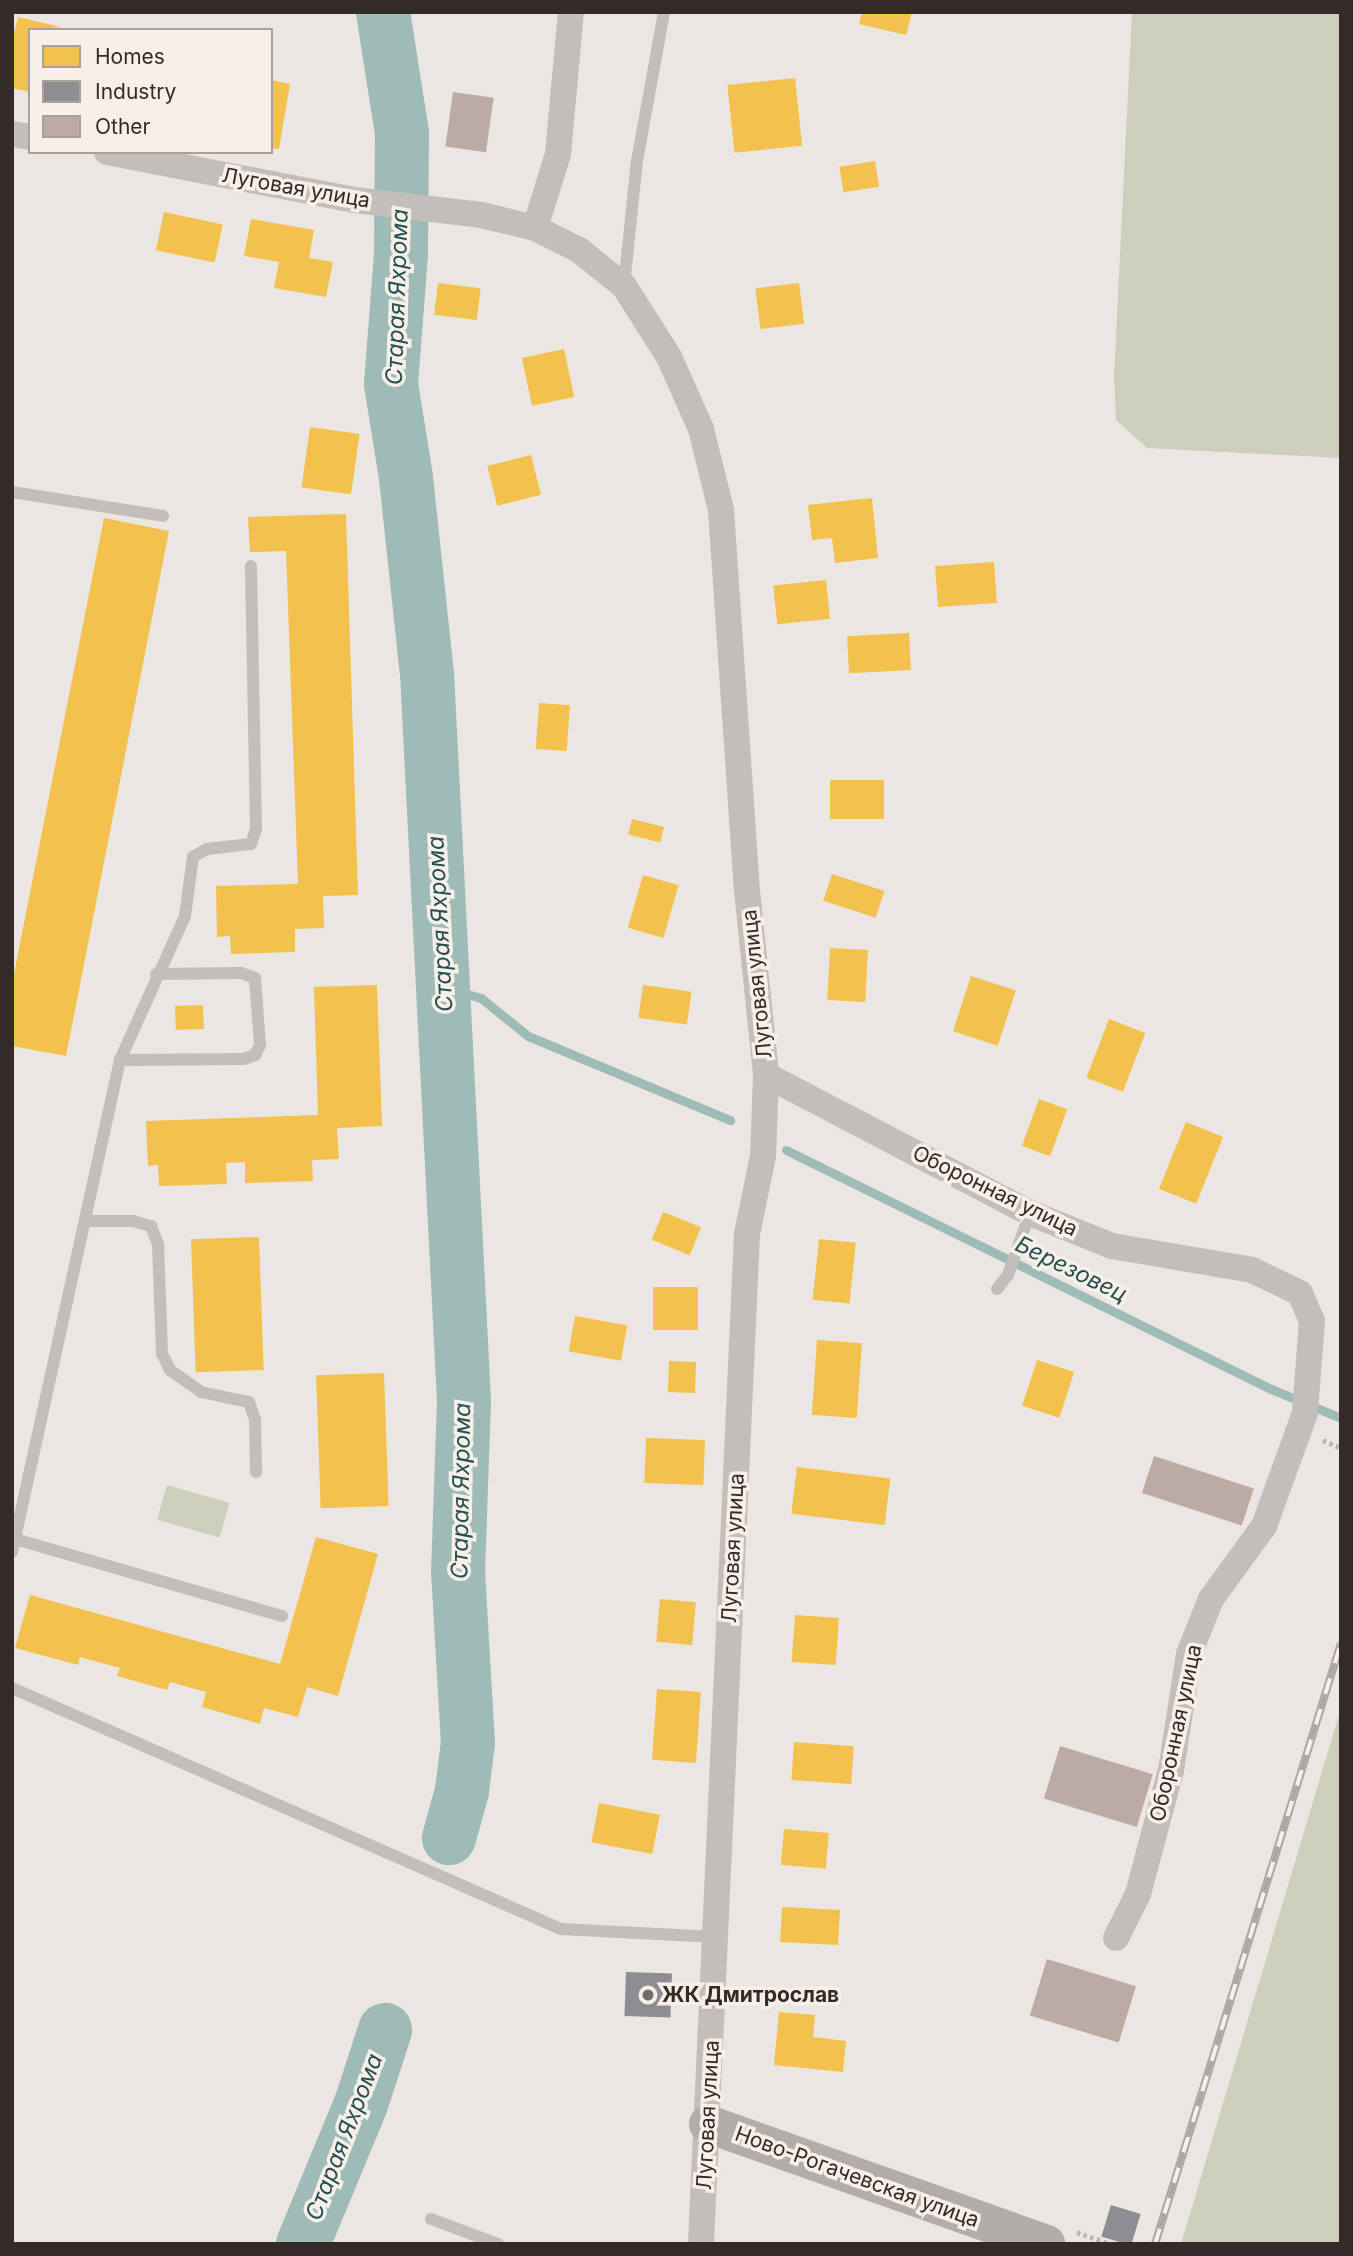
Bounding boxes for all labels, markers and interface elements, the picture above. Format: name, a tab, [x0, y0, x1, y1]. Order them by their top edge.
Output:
legend	[28, 28, 273, 154]
text: Homes	[95, 44, 165, 69]
text: Industry	[95, 79, 176, 104]
text: Other	[95, 114, 151, 139]
street label: Луговая улица	[220, 163, 372, 213]
water label: Старая Яхрома	[380, 208, 414, 386]
water label: Старая Яхрома	[422, 835, 458, 1013]
street label: Луговая улица	[737, 908, 777, 1060]
street label: Оборонная улица	[908, 1140, 1082, 1242]
water label: Березовец	[1011, 1230, 1131, 1308]
water label: Старая Яхрома	[446, 1403, 476, 1579]
street label: Луговая улица	[716, 1472, 750, 1624]
street label: Оборонная улица	[1145, 1642, 1207, 1824]
place label: ЖК Дмитрослав	[662, 1982, 839, 2008]
marker: ЖК Дмитрослав	[640, 1987, 656, 2003]
street label: Луговая улица	[691, 2039, 725, 2191]
water label: Старая Яхрома	[300, 2050, 388, 2224]
street label: Ново-Рогачевская улица	[732, 2121, 982, 2233]

